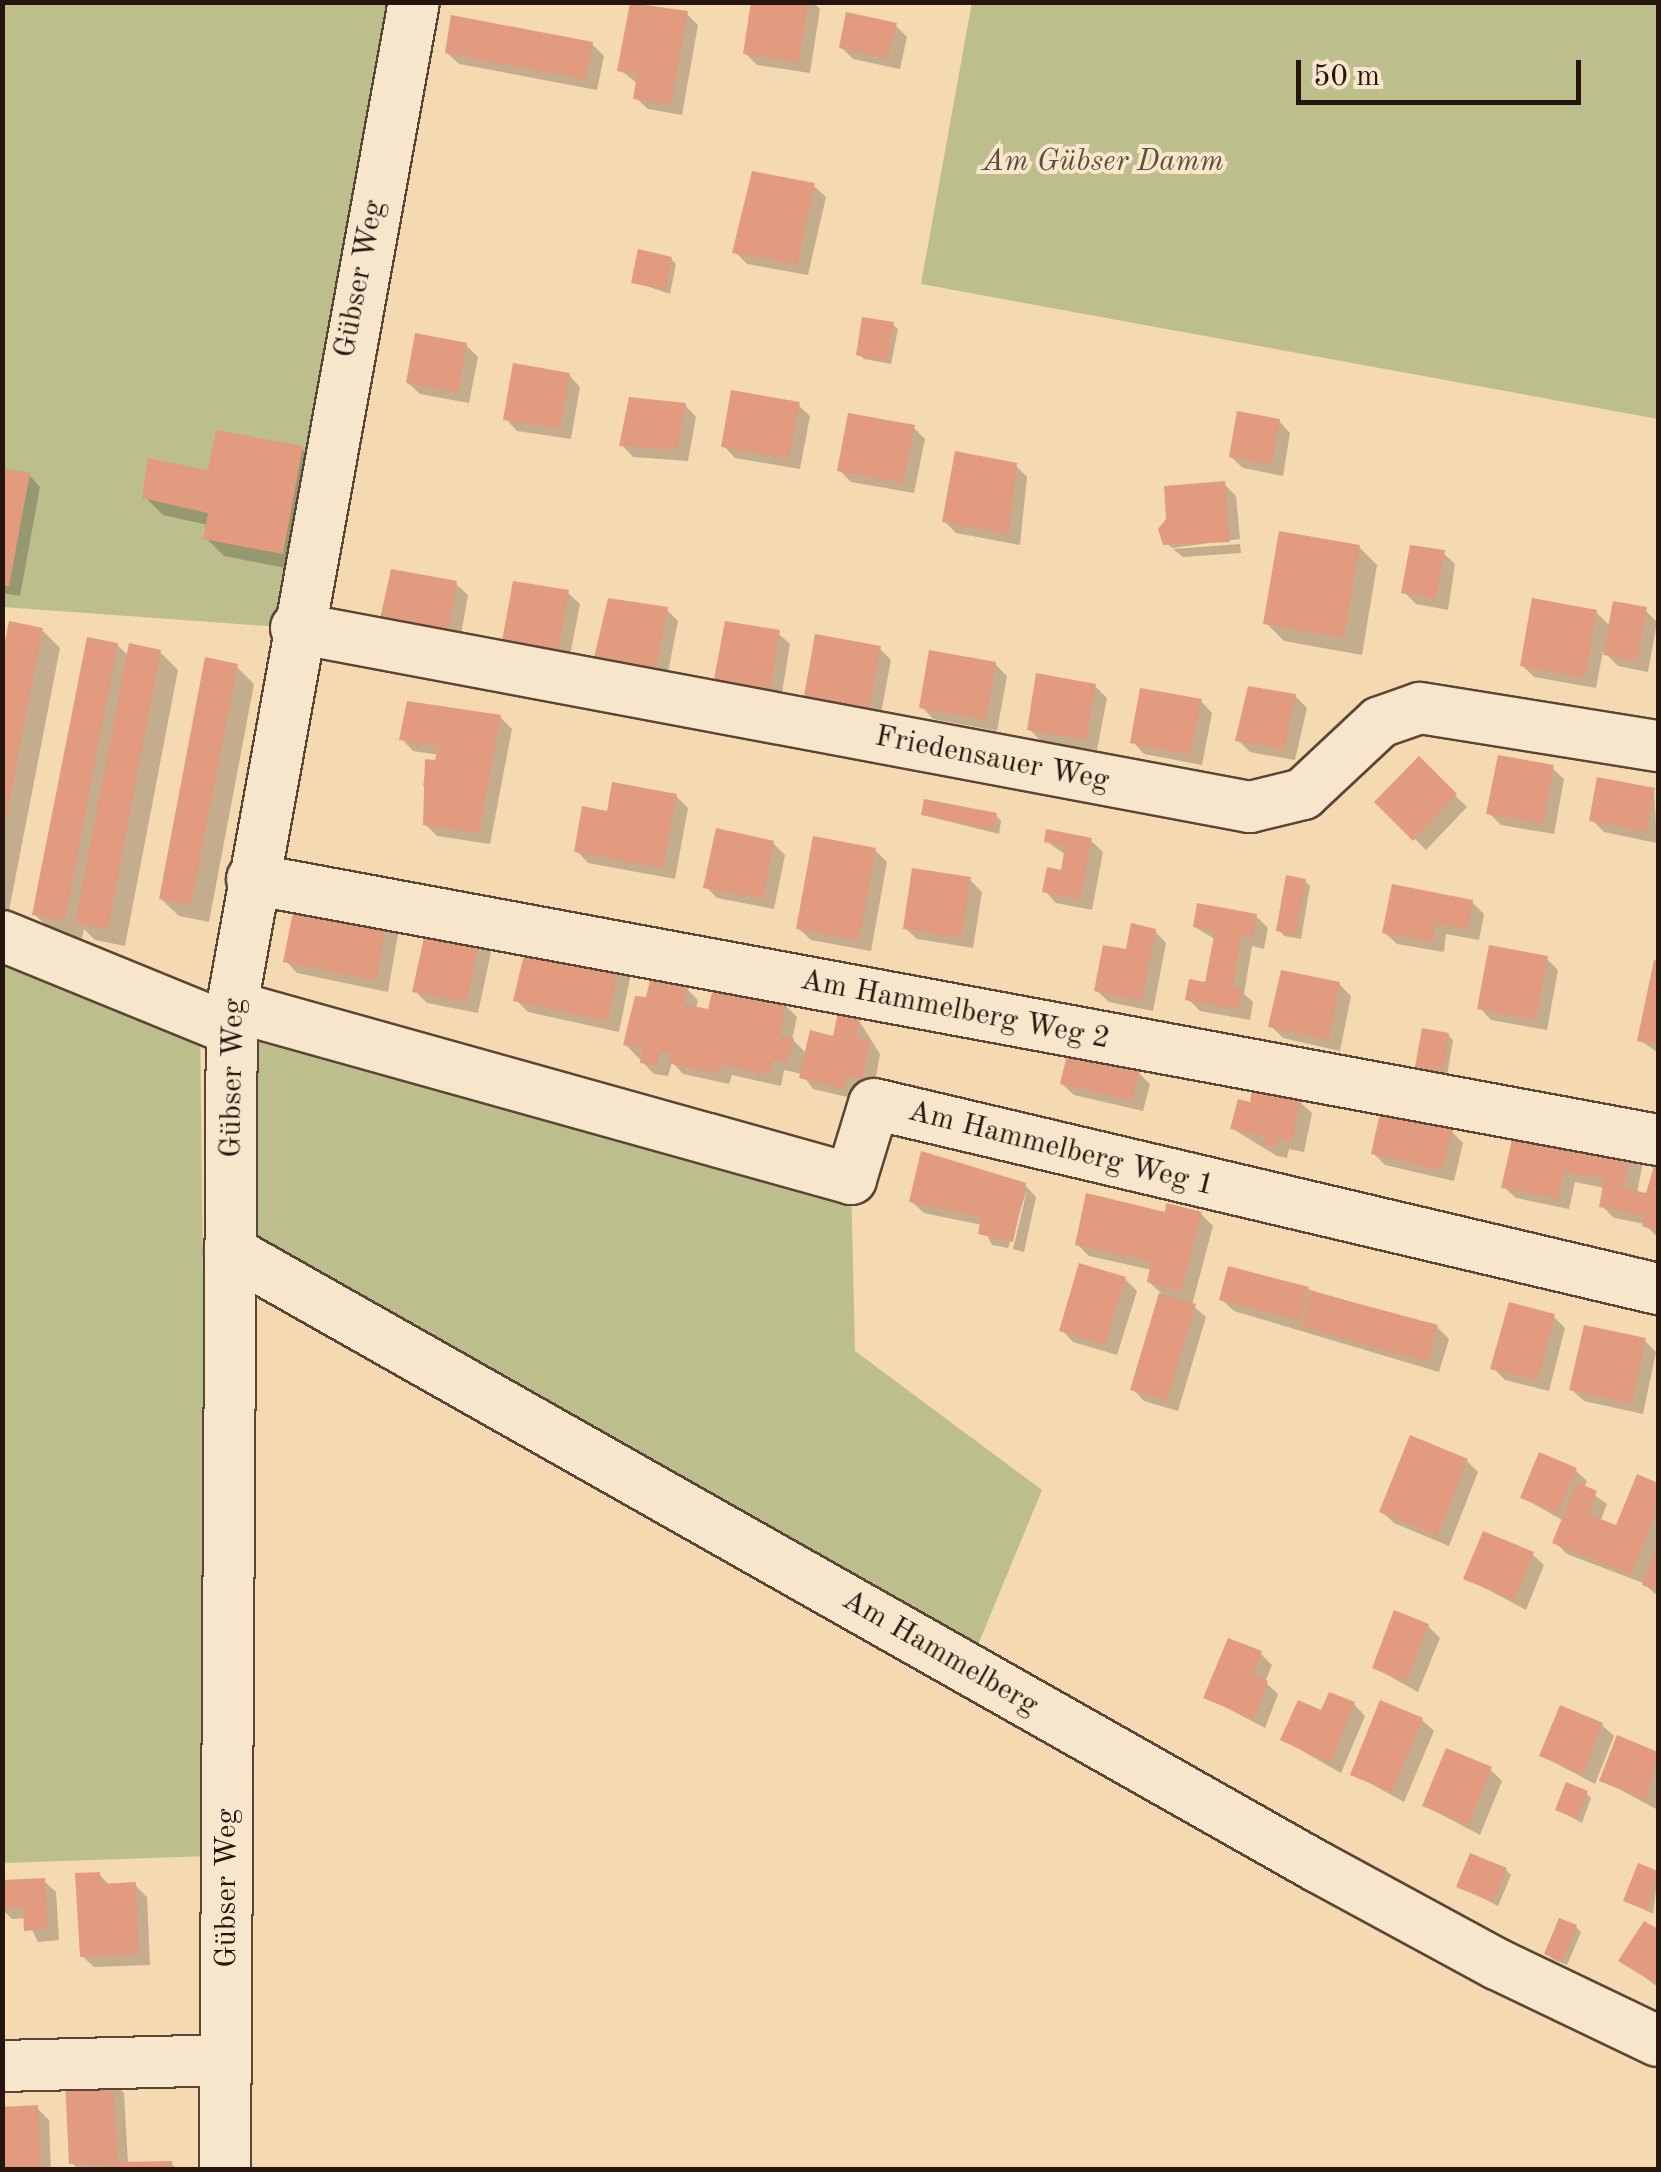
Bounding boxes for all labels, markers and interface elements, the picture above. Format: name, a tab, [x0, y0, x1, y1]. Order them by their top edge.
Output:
scale bar	[1301, 40, 1586, 102]
text: 50 m	[1313, 62, 1380, 92]
park label: Am Gübser Damm	[982, 144, 1224, 180]
street label: Gübser Weg	[327, 197, 393, 361]
street label: Friedensauer Weg	[872, 719, 1112, 799]
street label: Am Hammelberg Weg 2	[797, 962, 1113, 1058]
street label: Gübser Weg	[214, 998, 252, 1158]
street label: Am Hammelberg Weg 1	[904, 1094, 1218, 1204]
street label: Am Hammelberg	[835, 1582, 1045, 1724]
street label: Gübser Weg	[209, 1808, 245, 1968]

